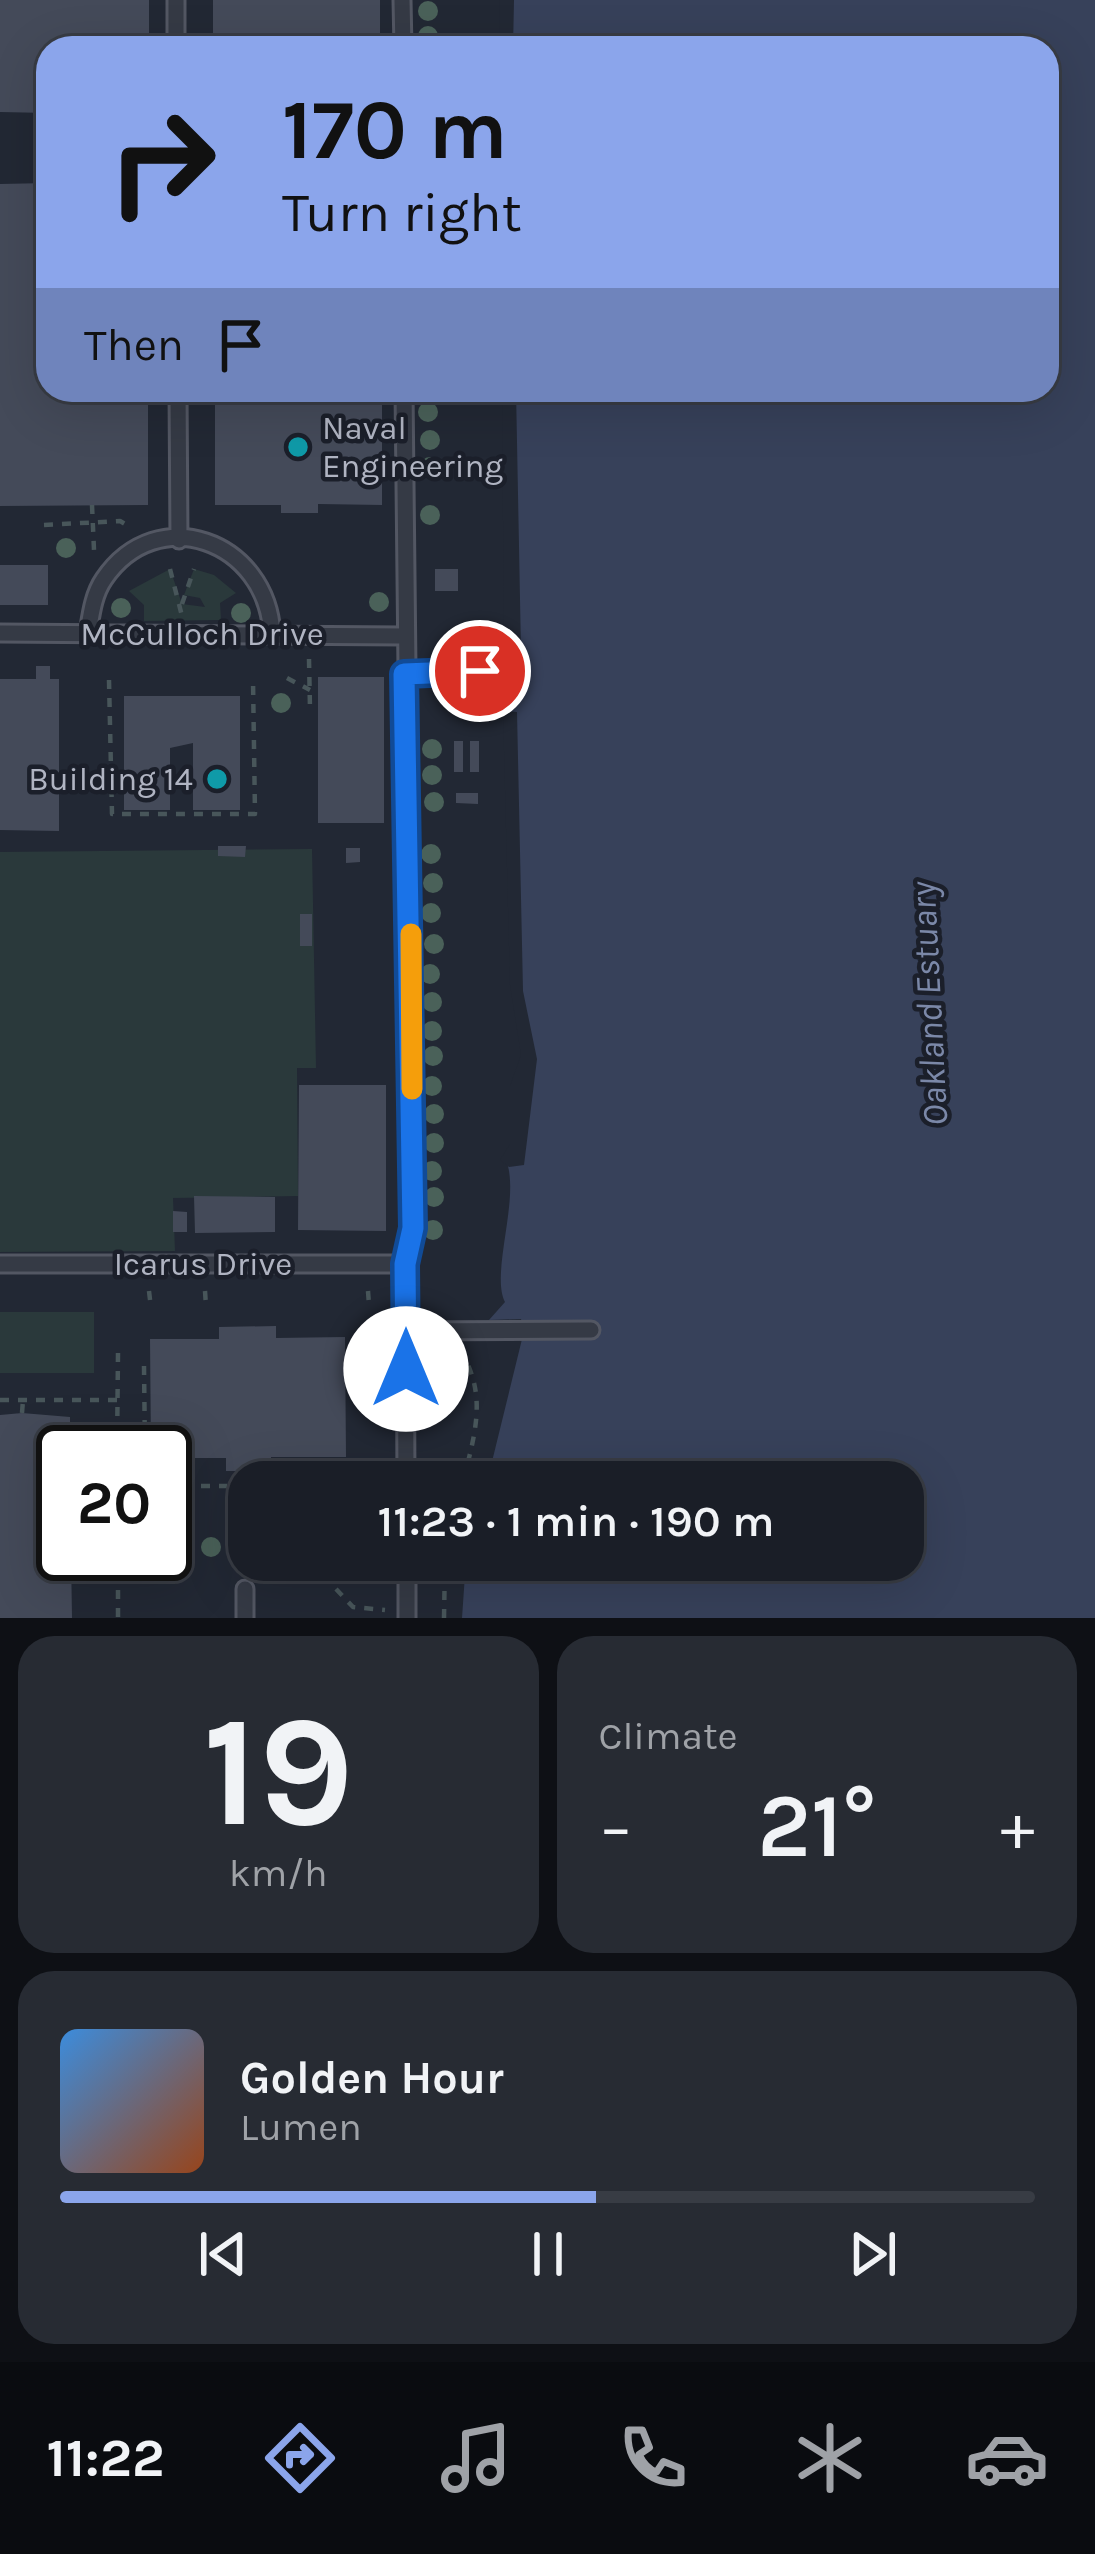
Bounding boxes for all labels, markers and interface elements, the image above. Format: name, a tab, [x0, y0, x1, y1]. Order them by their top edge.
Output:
text: 170 m	[282, 81, 508, 179]
icon: right	[84, 84, 240, 240]
text: Turn right	[282, 181, 522, 245]
icon: arrive	[208, 312, 274, 378]
text: Then	[84, 319, 184, 371]
place label: Naval Engineering	[322, 409, 503, 485]
marker: Naval Engineering	[285, 434, 311, 460]
street label: McCulloch Drive	[80, 615, 324, 653]
pin	[429, 620, 531, 722]
icon: arrive	[447, 638, 513, 704]
place label: Building 14	[28, 760, 193, 798]
marker: Building 14	[204, 766, 230, 792]
water label: Oakland Estuary	[902, 880, 956, 1127]
street label: Icarus Drive	[114, 1245, 292, 1283]
position arrow	[343, 1306, 469, 1432]
speed limit sign: 20	[36, 1425, 192, 1581]
text: 11:23 · 1 min · 190 m	[377, 1495, 775, 1547]
text: 19	[203, 1681, 354, 1863]
text: Climate	[599, 1713, 738, 1759]
text: 21°	[757, 1773, 876, 1879]
text: −	[599, 1788, 633, 1866]
text: +	[1000, 1788, 1035, 1866]
text: km/h	[229, 1850, 328, 1896]
text: Golden Hour	[240, 2052, 504, 2104]
text: Lumen	[240, 2104, 362, 2150]
icon: previous	[190, 2221, 256, 2287]
icon: pause	[515, 2221, 581, 2287]
icon: next	[840, 2221, 906, 2287]
icon: directions	[258, 2416, 342, 2500]
icon: music	[434, 2416, 518, 2500]
icon: phone	[611, 2416, 695, 2500]
icon: climate	[788, 2416, 872, 2500]
icon: car	[965, 2416, 1049, 2500]
text: 11:22	[46, 2426, 165, 2490]

